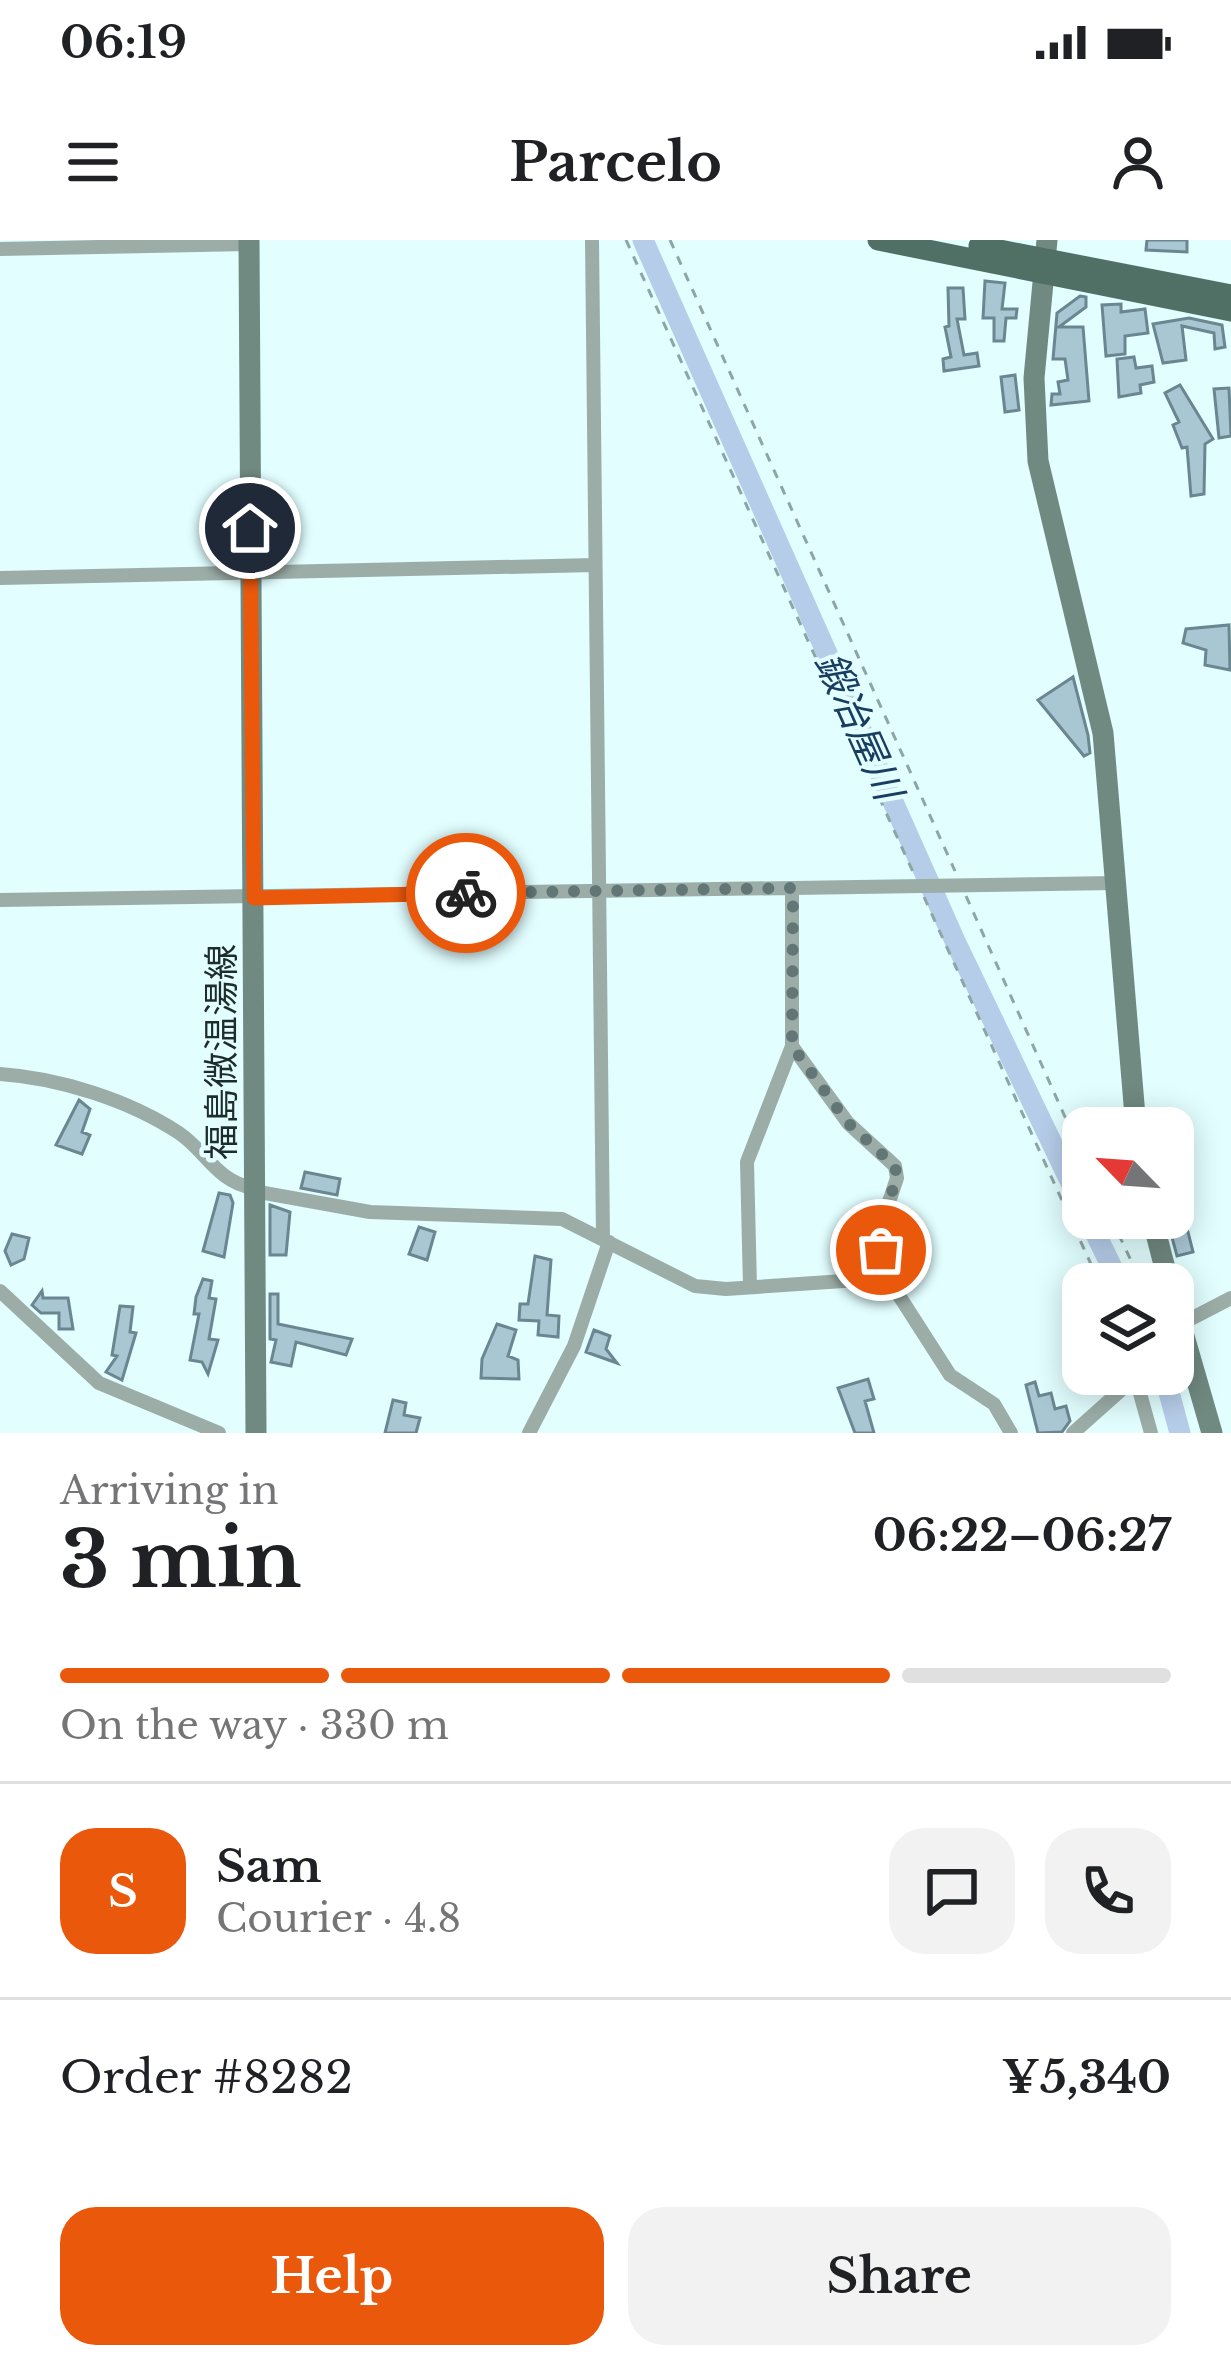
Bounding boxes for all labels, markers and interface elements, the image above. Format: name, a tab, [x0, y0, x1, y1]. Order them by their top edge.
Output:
text: 06:19	[60, 14, 187, 70]
icon: menu	[60, 129, 126, 195]
text: Parcelo	[509, 129, 722, 196]
icon: person	[1105, 129, 1171, 195]
pin	[199, 477, 301, 579]
icon: home	[217, 495, 283, 561]
water label: 鍛冶屋川	[805, 645, 915, 811]
courier	[406, 833, 526, 953]
icon: bike	[433, 860, 499, 926]
street label: 福島微温湯線	[199, 944, 244, 1160]
north arrow	[1062, 1107, 1194, 1239]
map controls	[1062, 1107, 1194, 1395]
pin	[830, 1199, 932, 1301]
icon: bag	[848, 1217, 914, 1283]
button: layers	[1062, 1263, 1194, 1395]
text: Arriving in	[60, 1466, 279, 1515]
text: 06:22–06:27	[873, 1507, 1171, 1563]
text: 3 min	[60, 1511, 302, 1608]
text: On the way · 330 m	[60, 1701, 449, 1750]
button: chat	[889, 1828, 1015, 1954]
button: phone	[1045, 1828, 1171, 1954]
text: Sam	[216, 1838, 321, 1894]
text: S	[108, 1863, 138, 1919]
text: Courier · 4.8	[216, 1894, 461, 1943]
text: Order #8282	[60, 2049, 353, 2105]
text: ¥5,340	[1002, 2049, 1171, 2105]
button: Help	[60, 2207, 604, 2345]
button: Share	[628, 2207, 1171, 2345]

